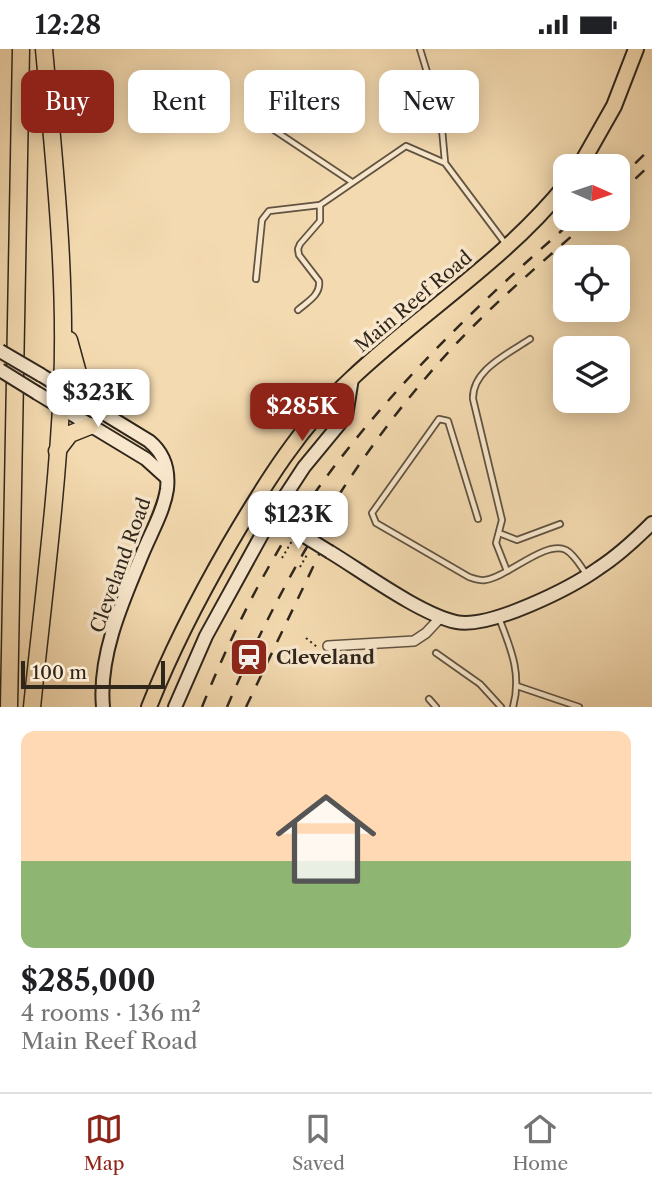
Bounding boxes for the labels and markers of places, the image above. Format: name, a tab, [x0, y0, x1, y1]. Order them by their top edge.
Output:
pin: $323K	[49, 369, 147, 429]
pin: $285K	[253, 383, 351, 443]
pin: $123K	[249, 491, 347, 551]
station icon: Cleveland	[228, 636, 270, 678]
place label: Cleveland	[276, 646, 375, 669]

